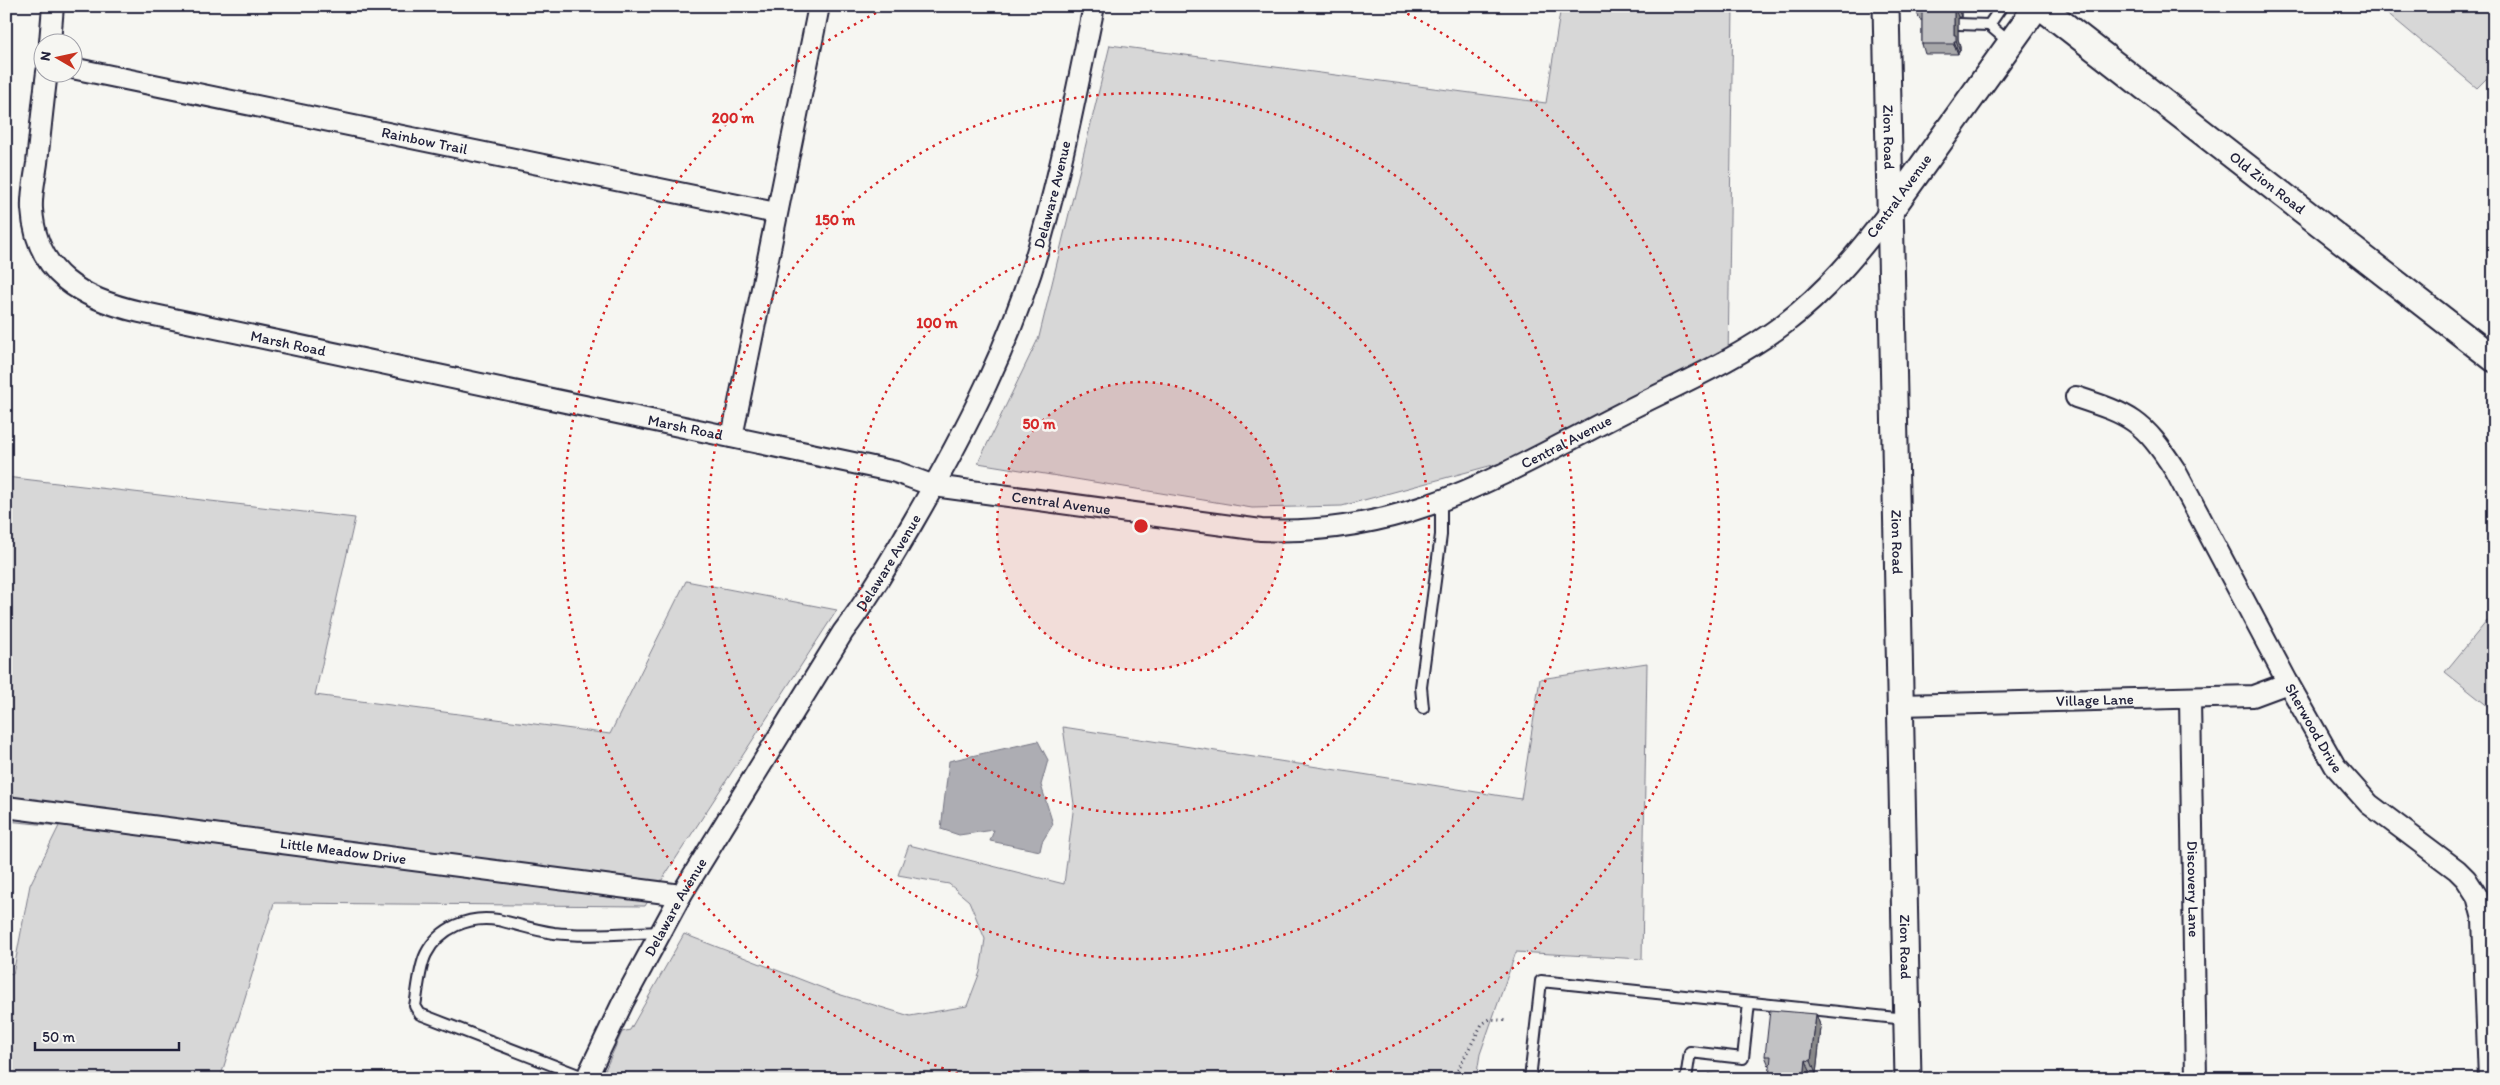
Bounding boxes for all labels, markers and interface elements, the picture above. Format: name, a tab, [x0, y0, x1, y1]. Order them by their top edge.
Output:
north arrow	[32, 32, 82, 82]
text: N	[37, 50, 55, 62]
street label: Zion Road	[1879, 104, 1898, 169]
text: 200 m	[712, 109, 755, 127]
street label: Rainbow Trail	[380, 123, 470, 158]
street label: Delaware Avenue	[1030, 139, 1075, 250]
street label: Old Zion Road	[2226, 148, 2310, 218]
street label: Central Avenue	[1862, 150, 1936, 242]
text: 150 m	[815, 211, 855, 229]
text: 100 m	[916, 314, 958, 332]
street label: Marsh Road	[249, 327, 328, 360]
street label: Marsh Road	[646, 411, 726, 444]
street label: Central Avenue	[1518, 411, 1615, 473]
text: 50 m	[1022, 415, 1056, 433]
street label: Central Avenue	[1011, 488, 1112, 519]
street label: Zion Road	[1887, 509, 1907, 574]
street label: Delaware Avenue	[852, 511, 925, 614]
centre of rings	[1132, 517, 1150, 535]
street label: Sherwood Drive	[2281, 680, 2346, 777]
street label: Village Lane	[2056, 690, 2134, 710]
street label: Little Meadow Drive	[279, 834, 407, 868]
street label: Discovery Lane	[2183, 841, 2203, 937]
street label: Delaware Avenue	[641, 855, 711, 959]
street label: Zion Road	[1896, 914, 1915, 979]
scale bar	[35, 1020, 179, 1052]
text: 50 m	[42, 1028, 75, 1046]

